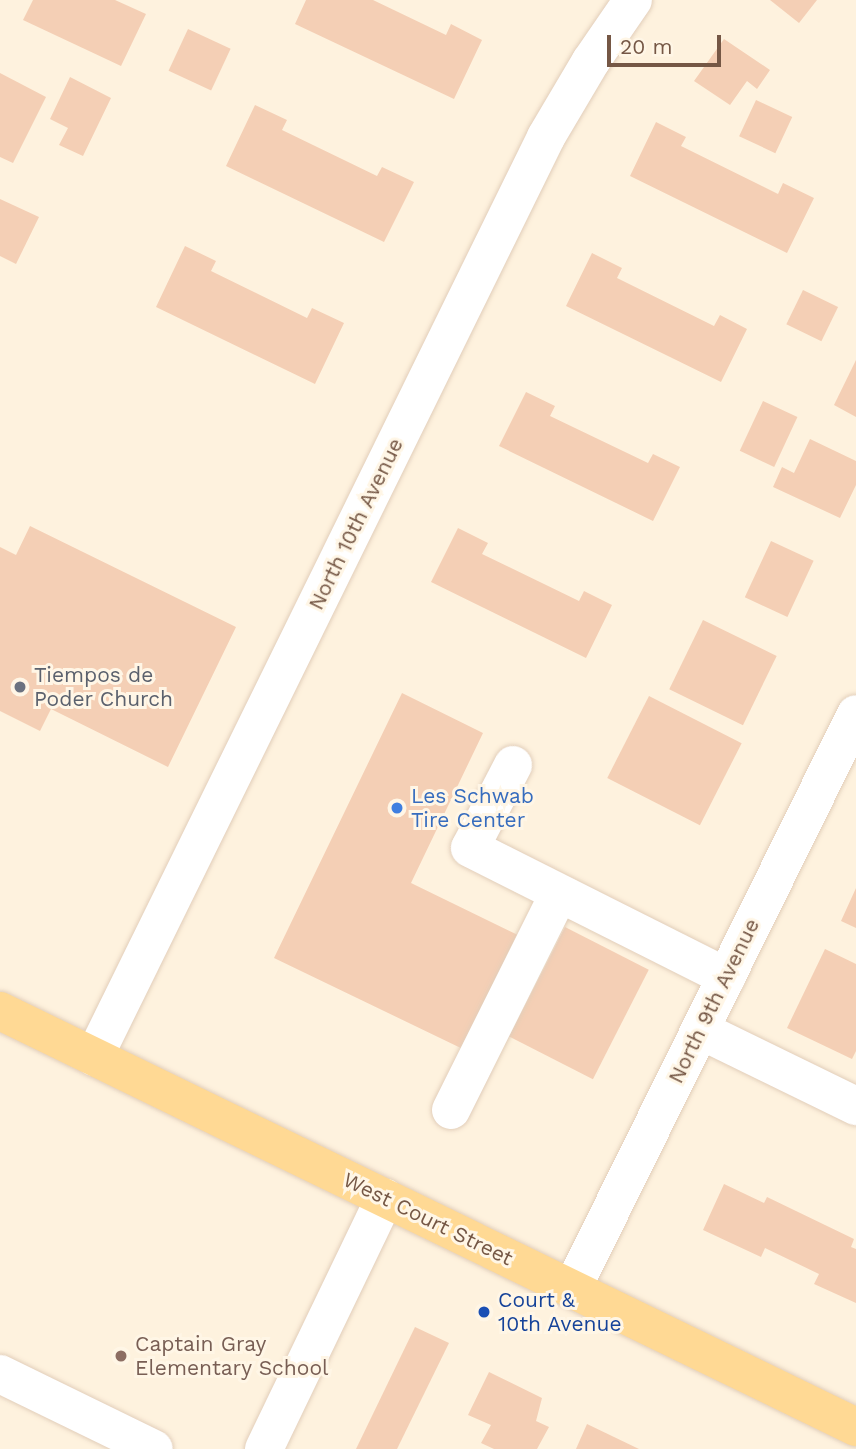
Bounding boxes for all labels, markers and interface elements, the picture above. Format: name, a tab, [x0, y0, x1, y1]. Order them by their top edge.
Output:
scale bar	[611, 21, 725, 65]
text: 20 m	[620, 34, 672, 59]
street label: North 10th Avenue	[303, 433, 409, 615]
place label: Tiempos de Poder Church	[34, 662, 174, 712]
marker: Tiempos de Poder Church	[12, 679, 28, 695]
place label: Les Schwab Tire Center	[411, 783, 534, 833]
marker: Les Schwab Tire Center	[389, 800, 405, 816]
street label: North 9th Avenue	[663, 914, 765, 1088]
street label: West Court Street	[339, 1167, 517, 1271]
place label: Court & 10th Avenue	[498, 1287, 622, 1337]
marker: Court & 10th Avenue	[476, 1304, 492, 1320]
place label: Captain Gray Elementary School	[135, 1331, 329, 1381]
marker: Captain Gray Elementary School	[113, 1348, 129, 1364]

